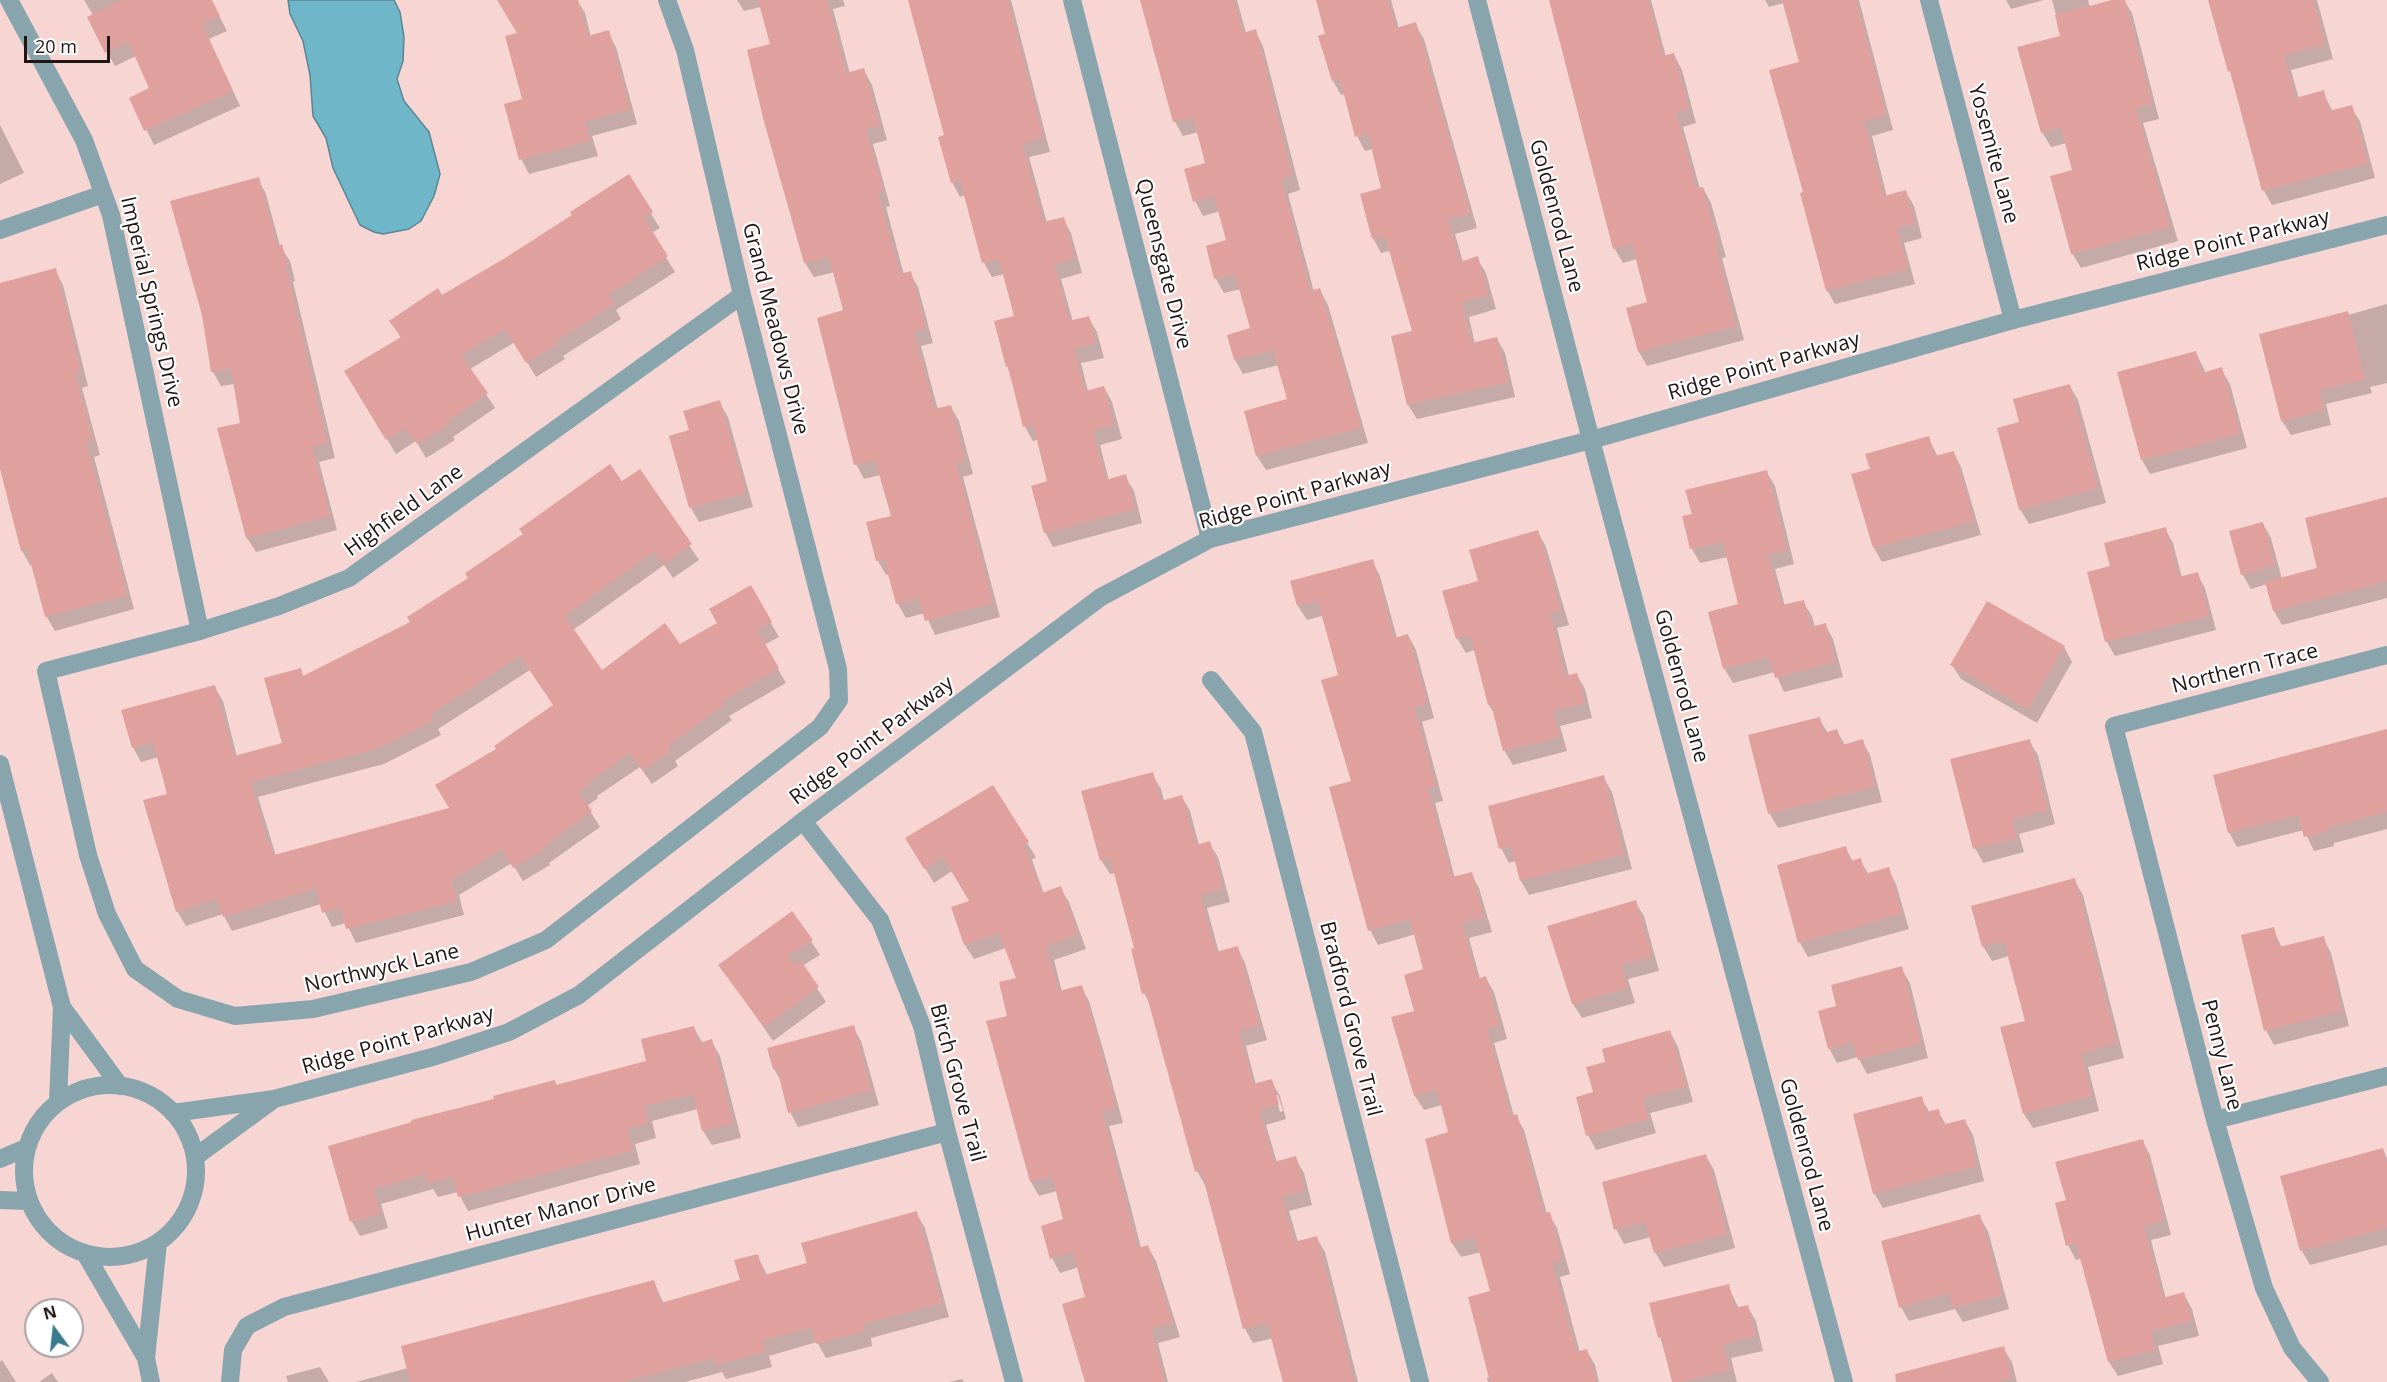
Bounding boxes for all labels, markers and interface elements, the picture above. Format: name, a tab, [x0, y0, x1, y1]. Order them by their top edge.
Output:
scale bar	[27, 24, 112, 62]
text: 20 m	[35, 34, 77, 58]
street label: Yosemite Lane	[1962, 82, 2024, 226]
street label: Goldenrod Lane	[1523, 137, 1589, 295]
street label: Queensgate Drive	[1130, 176, 1196, 352]
street label: Imperial Springs Drive	[114, 194, 188, 410]
street label: Ridge Point Parkway	[2134, 205, 2332, 277]
street label: Grand Meadows Drive	[736, 220, 814, 438]
street label: Ridge Point Parkway	[1665, 328, 1863, 406]
street label: Ridge Point Parkway	[1196, 457, 1394, 535]
street label: Highfield Lane	[340, 460, 468, 562]
street label: Goldenrod Lane	[1648, 607, 1714, 765]
street label: Northern Trace	[2169, 639, 2321, 699]
street label: Ridge Point Parkway	[785, 671, 959, 811]
street label: Bradford Grove Trail	[1314, 919, 1386, 1119]
street label: Northwyck Lane	[302, 939, 462, 999]
street label: Penny Lane	[2195, 997, 2247, 1113]
street label: Birch Grove Trail	[924, 1001, 990, 1165]
street label: Ridge Point Parkway	[299, 1002, 497, 1080]
street label: Goldenrod Lane	[1773, 1076, 1839, 1234]
street label: Hunter Manor Drive	[463, 1172, 659, 1248]
north arrow	[24, 1298, 84, 1358]
text: N	[41, 1300, 59, 1325]

